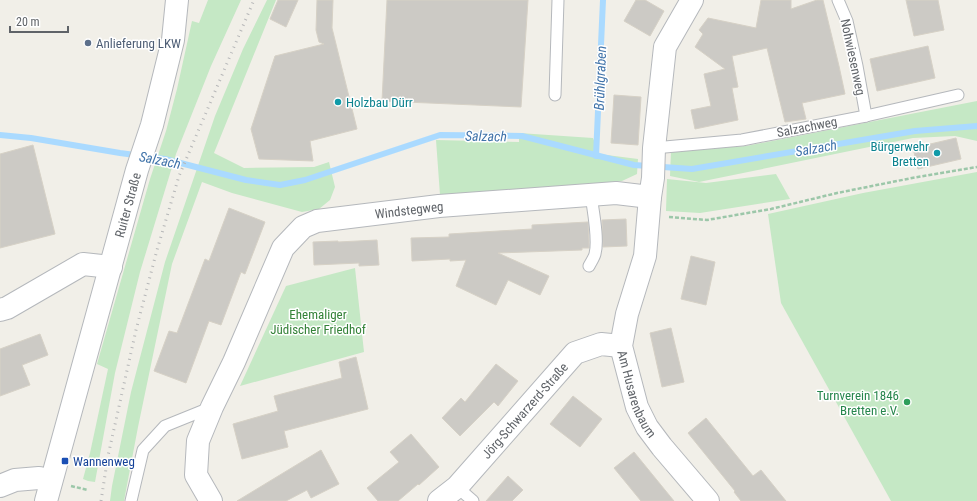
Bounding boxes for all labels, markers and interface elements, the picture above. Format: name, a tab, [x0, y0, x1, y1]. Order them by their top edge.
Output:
scale bar	[10, 8, 68, 34]
text: 20 m	[16, 15, 40, 29]
street label: Nohwiesenweg	[838, 17, 868, 97]
place label: Anlieferung LKW	[96, 36, 181, 51]
marker: Anlieferung LKW	[83, 38, 93, 48]
water label: Brühlgraben	[591, 45, 609, 111]
place label: Holzbau Dürr	[346, 95, 413, 110]
marker: Holzbau Dürr	[333, 97, 343, 107]
street label: Salzachweg	[776, 114, 838, 140]
water label: Salzach	[465, 128, 507, 144]
water label: Salzach	[794, 136, 838, 160]
place label: Bürgerwehr Bretten	[870, 139, 929, 169]
water label: Salzach	[138, 148, 182, 172]
marker: Bürgerwehr Bretten	[932, 148, 942, 158]
street label: Ruiter Straße	[111, 171, 143, 239]
street label: Windstegweg	[374, 198, 444, 221]
park label: Ehemaliger Jüdischer Friedhof	[270, 307, 366, 337]
street label: Am Husarenbaum	[615, 348, 660, 440]
street label: Jörg-Schwarzerd-Straße	[478, 359, 571, 461]
place label: Turnverein 1846 Bretten e.V.	[817, 388, 899, 418]
marker: Turnverein 1846 Bretten e.V.	[902, 397, 912, 407]
place label: Wannenweg	[73, 454, 135, 469]
marker: Wannenweg	[60, 456, 70, 466]

